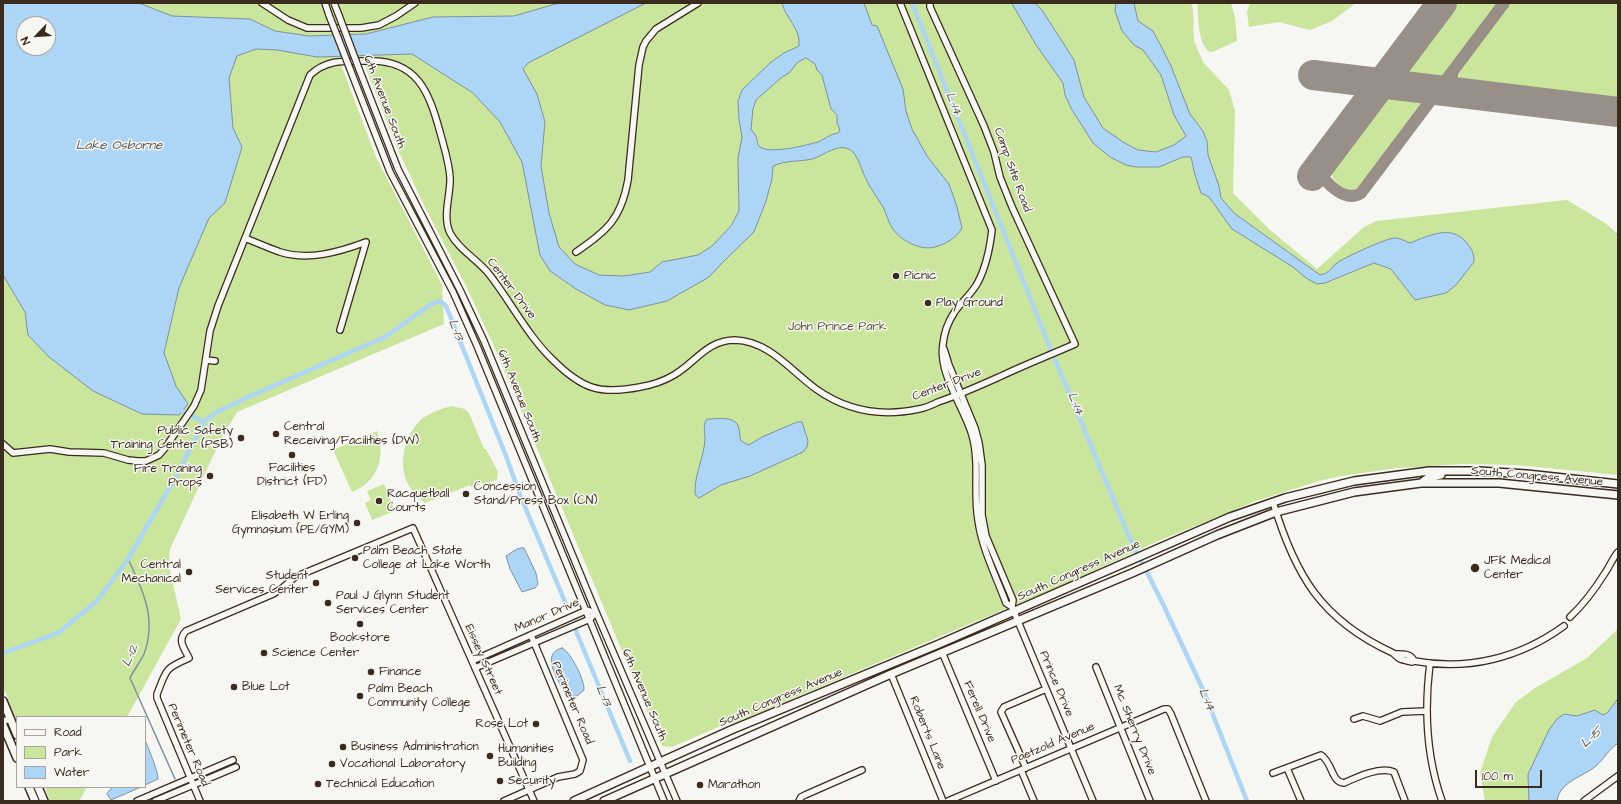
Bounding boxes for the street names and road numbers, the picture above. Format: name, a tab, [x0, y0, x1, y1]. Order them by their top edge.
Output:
street label: 6th Avenue South	[360, 54, 408, 150]
street label: Camp Site Road	[990, 126, 1034, 214]
street label: Center Drive	[483, 256, 539, 322]
street label: 6th Avenue South	[494, 348, 544, 444]
street label: Center Drive	[910, 365, 984, 405]
street label: South Congress Avenue	[1470, 464, 1604, 490]
street label: South Congress Avenue	[1016, 537, 1142, 605]
street label: Manor Drive	[512, 596, 582, 636]
street label: Eissey Street	[461, 622, 505, 698]
street label: 6th Avenue South	[618, 647, 670, 743]
street label: Prince Drive	[1036, 649, 1076, 719]
street label: Perimeter Road	[548, 659, 596, 747]
street label: South Congress Avenue	[717, 665, 845, 731]
street label: Ferell Drive	[960, 679, 998, 745]
street label: Mc Sherry Drive	[1109, 683, 1159, 777]
street label: Roberts Lane	[906, 694, 948, 772]
street label: Perimeter Road	[164, 701, 212, 789]
street label: Paetzold Avenue	[1009, 720, 1097, 768]

